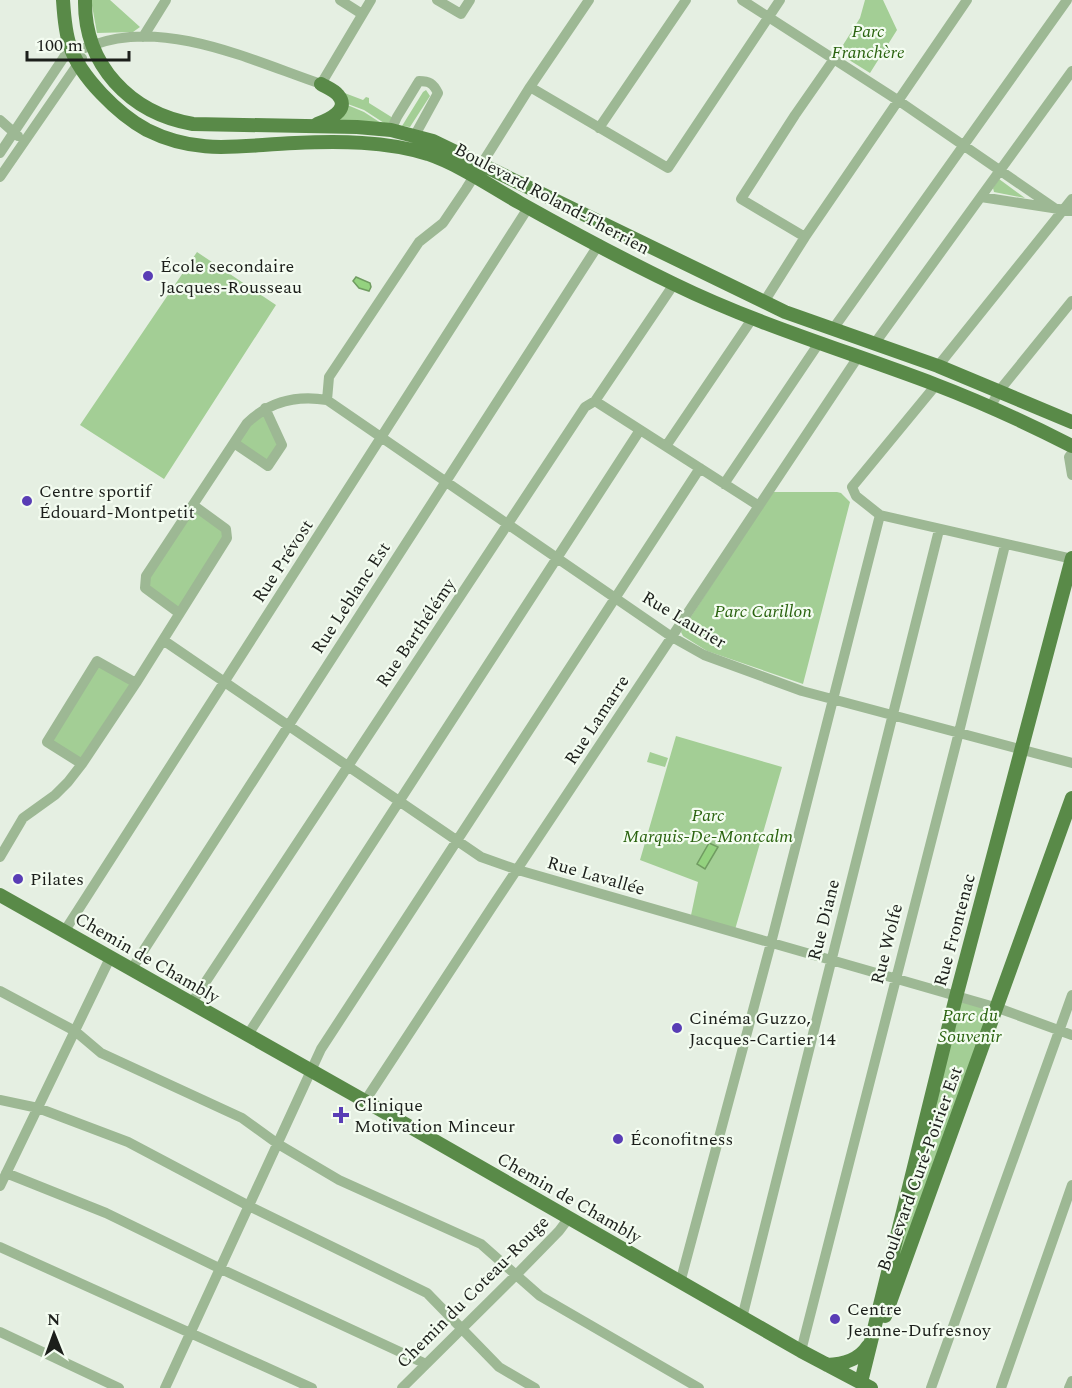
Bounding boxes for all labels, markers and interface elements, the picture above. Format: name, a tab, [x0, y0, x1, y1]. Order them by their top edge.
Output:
park label: Parc Franchère	[831, 18, 905, 66]
scale bar	[27, 24, 129, 62]
text: 100 m	[36, 32, 83, 59]
street label: Boulevard Roland-Therrien	[450, 136, 654, 262]
place label: École secondaire Jacques-Rousseau	[160, 253, 302, 301]
marker: École secondaire Jacques-Rousseau	[141, 269, 155, 283]
place label: Centre sportif Édouard-Montpetit	[39, 478, 195, 526]
marker: Centre sportif Édouard-Montpetit	[20, 494, 34, 508]
street label: Rue Prévost	[246, 514, 320, 608]
street label: Rue Leblanc Est	[305, 537, 397, 659]
street label: Rue Barthélémy	[369, 572, 463, 693]
street label: Rue Laurier	[637, 584, 731, 656]
park label: Parc Carillon	[714, 598, 812, 625]
street label: Rue Lamarre	[558, 670, 636, 770]
park label: Parc Marquis-De-Montcalm	[623, 802, 793, 850]
street label: Rue Lavallée	[544, 849, 648, 903]
place label: Pilates	[30, 866, 84, 893]
street label: Rue Frontenac	[927, 870, 983, 990]
marker: Pilates	[11, 872, 25, 886]
street label: Rue Diane	[801, 877, 847, 963]
street label: Rue Wolfe	[864, 901, 910, 987]
street label: Chemin de Chambly	[70, 906, 226, 1011]
park label: Parc du Souvenir	[938, 1002, 1003, 1050]
place label: Cinéma Guzzo, Jacques-Cartier 14	[689, 1005, 836, 1053]
marker: Cinéma Guzzo, Jacques-Cartier 14	[670, 1021, 684, 1035]
street label: Boulevard Curé-Poirier Est	[870, 1063, 970, 1275]
place label: Clinique Motivation Minceur	[354, 1092, 515, 1140]
marker: Clinique Motivation Minceur	[332, 1106, 350, 1124]
place label: Éconofitness	[630, 1126, 733, 1153]
marker: Éconofitness	[611, 1132, 625, 1146]
street label: Chemin de Chambly	[492, 1146, 648, 1251]
street label: Chemin du Coteau-Rouge	[390, 1209, 556, 1375]
place label: Centre Jeanne-Dufresnoy	[847, 1296, 992, 1344]
north arrow	[24, 1304, 84, 1364]
text: N	[47, 1308, 60, 1332]
marker: Centre Jeanne-Dufresnoy	[828, 1312, 842, 1326]

